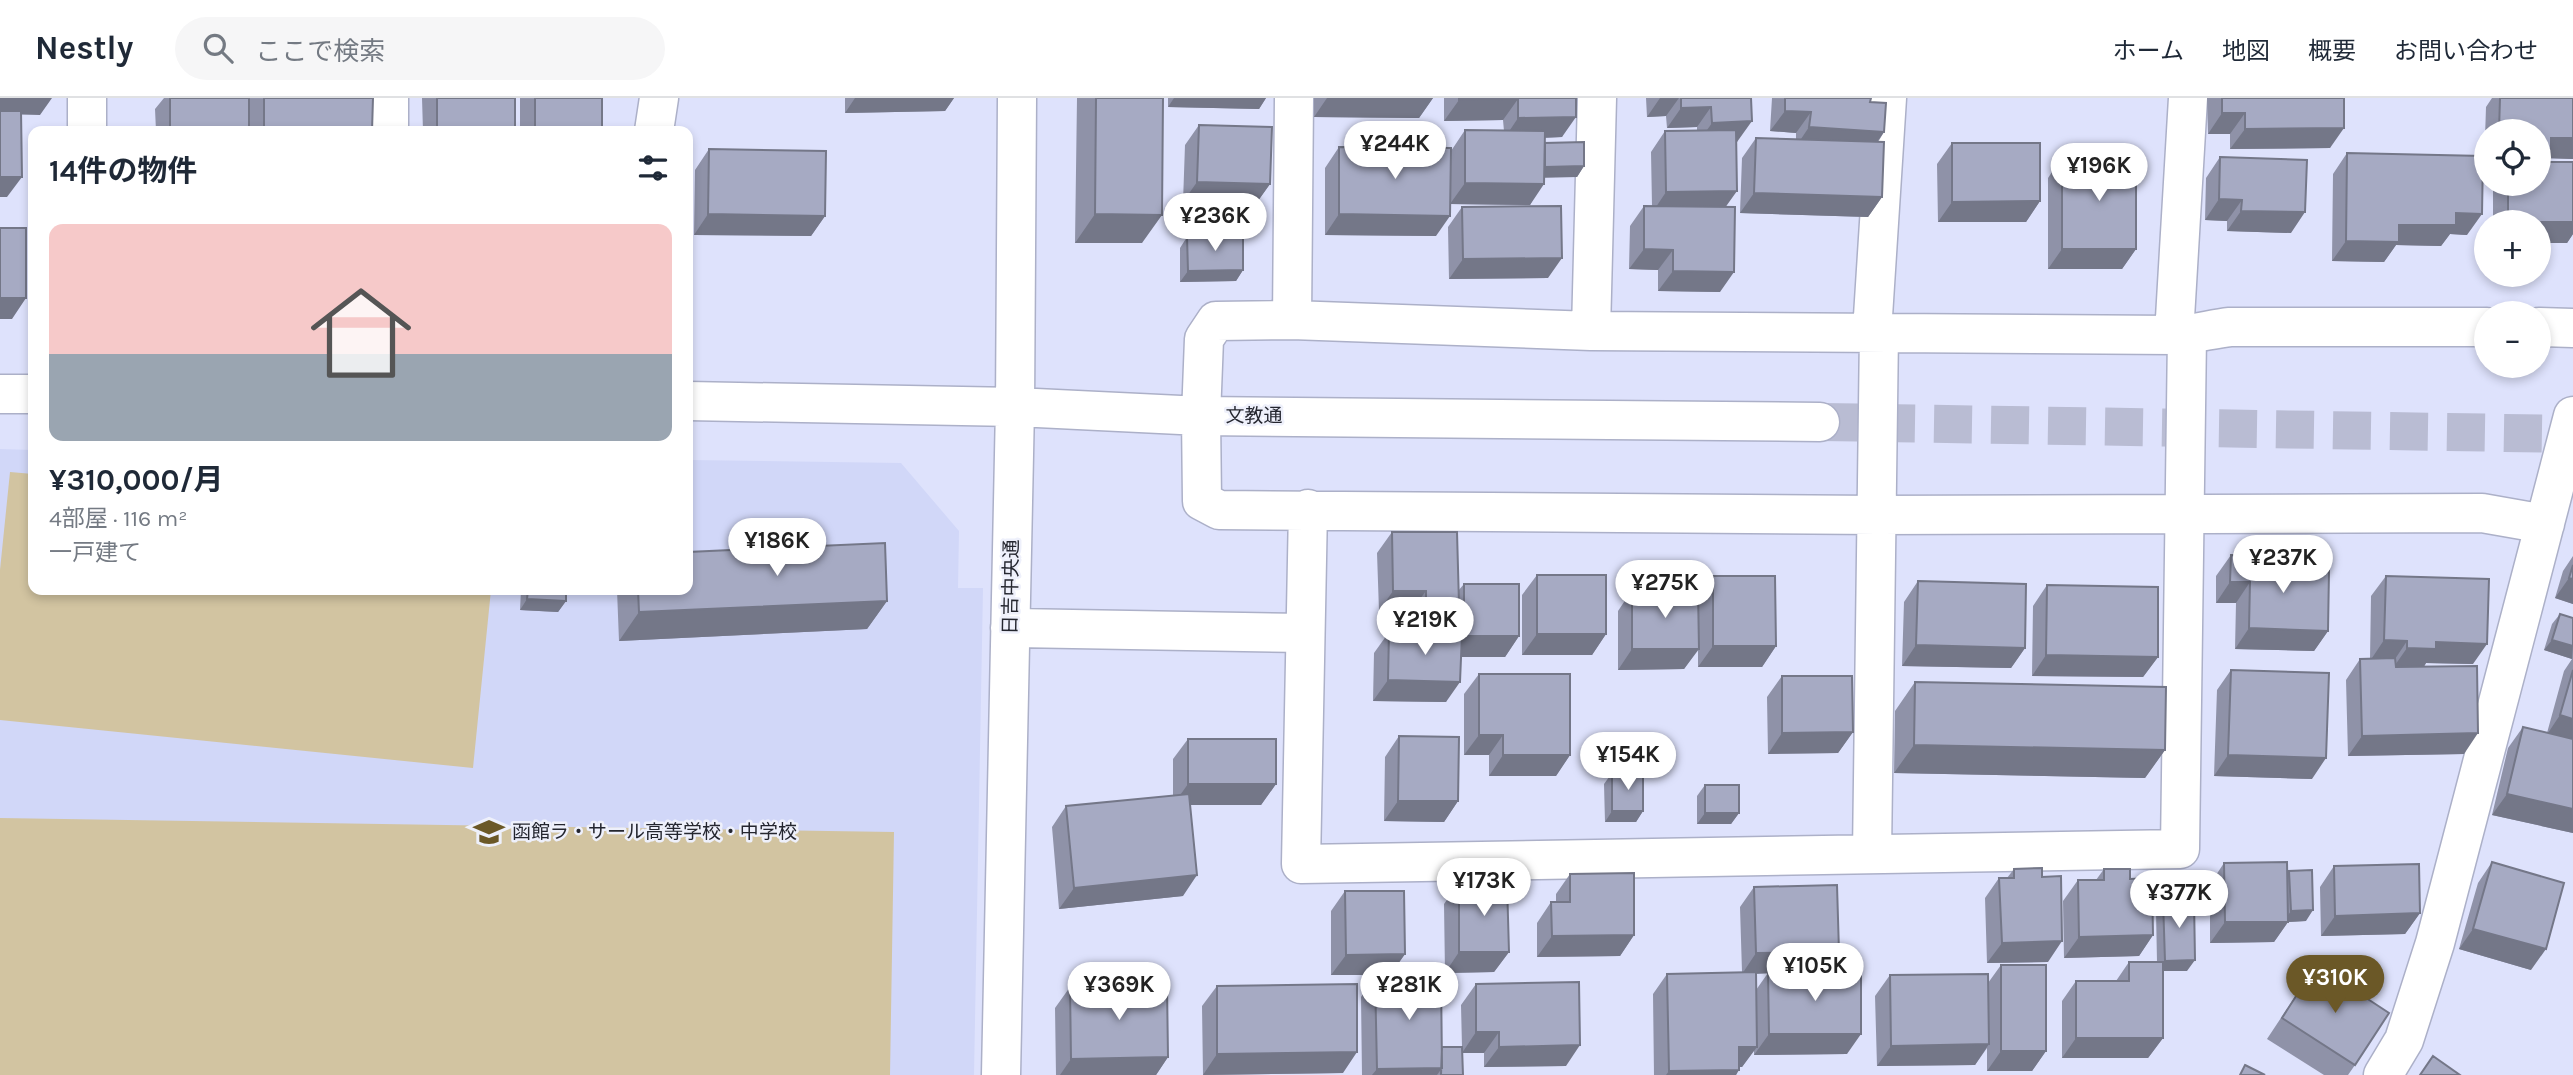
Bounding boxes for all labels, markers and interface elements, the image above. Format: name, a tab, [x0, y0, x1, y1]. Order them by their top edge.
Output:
search box	[175, 17, 665, 80]
text: Nestly	[35, 29, 133, 67]
icon: search	[199, 29, 237, 67]
text: ここで検索	[255, 36, 385, 67]
text: ホーム	[2113, 37, 2184, 65]
text: 地図	[2222, 37, 2270, 65]
text: 概要	[2308, 37, 2356, 65]
text: お問い合わせ	[2394, 37, 2538, 65]
map controls	[2474, 119, 2551, 378]
button: locate	[2474, 119, 2551, 196]
pin: ¥244K	[1346, 122, 1444, 181]
text: ¥244K	[1360, 130, 1430, 157]
pin: ¥196K	[2050, 144, 2148, 203]
icon: filters	[634, 149, 672, 187]
text: ¥196K	[2067, 152, 2131, 179]
text: 14件の物件	[49, 153, 198, 189]
pin: ¥236K	[1166, 194, 1264, 253]
text: ¥236K	[1180, 202, 1250, 229]
button: +	[2474, 210, 2551, 287]
icon: home	[298, 270, 424, 396]
button: −	[2474, 301, 2551, 378]
street label: 文教通	[1225, 405, 1283, 427]
text: ¥310,000/月	[49, 462, 224, 498]
text: 4部屋 · 116 m²	[49, 505, 187, 532]
pin: ¥186K	[728, 518, 826, 578]
text: ¥186K	[744, 527, 810, 554]
pin: ¥237K	[2234, 536, 2332, 595]
text: 一戸建て	[49, 539, 141, 566]
street label: 日吉中央通	[999, 539, 1023, 635]
text: ¥237K	[2249, 544, 2317, 571]
pin: ¥275K	[1616, 560, 1714, 620]
text: ¥275K	[1631, 569, 1699, 596]
pin: ¥219K	[1376, 598, 1474, 657]
text: ¥219K	[1393, 606, 1457, 633]
pin: ¥154K	[1579, 732, 1677, 792]
text: ¥154K	[1596, 741, 1660, 768]
school or university icon: 函館ラ・サール高等学校・中学校	[472, 815, 506, 849]
place label: 函館ラ・サール高等学校・中学校	[512, 821, 797, 843]
pin: ¥173K	[1435, 858, 1533, 918]
text: ¥173K	[1453, 867, 1515, 894]
pin: ¥377K	[2130, 870, 2228, 930]
text: ¥377K	[2146, 879, 2212, 906]
pin: ¥105K	[1766, 944, 1864, 1003]
text: ¥105K	[1783, 952, 1847, 979]
pin: ¥310K	[2286, 956, 2384, 1015]
pin: ¥369K	[1070, 962, 1168, 1022]
pin: ¥281K	[1360, 962, 1458, 1022]
text: ¥310K	[2302, 964, 2368, 991]
text: ¥369K	[1084, 971, 1154, 998]
text: ¥281K	[1376, 971, 1442, 998]

